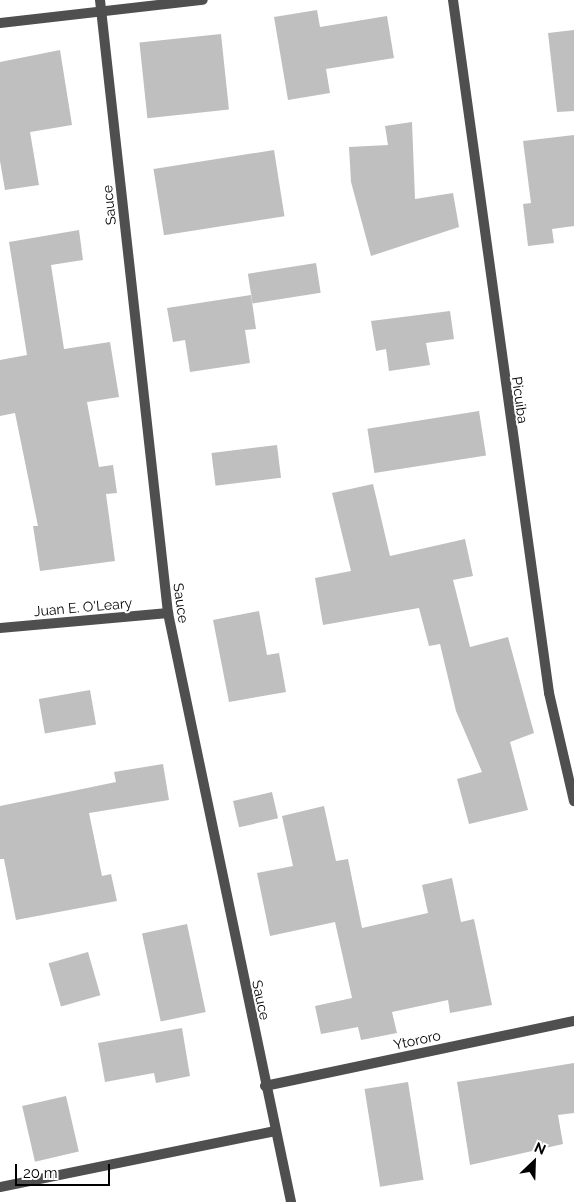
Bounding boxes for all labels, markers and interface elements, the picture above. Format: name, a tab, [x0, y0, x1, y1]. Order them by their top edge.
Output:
street label: Sauce	[99, 184, 119, 226]
street label: Picuiba	[508, 376, 532, 424]
street label: Sauce	[170, 582, 192, 624]
street label: Juan E. O'Leary	[33, 594, 133, 620]
street label: Sauce	[249, 979, 273, 1021]
street label: Ytororo	[392, 1027, 442, 1053]
north arrow	[509, 1137, 559, 1187]
text: N	[532, 1139, 548, 1158]
scale bar	[18, 1154, 112, 1186]
text: 20 m	[23, 1164, 58, 1182]

